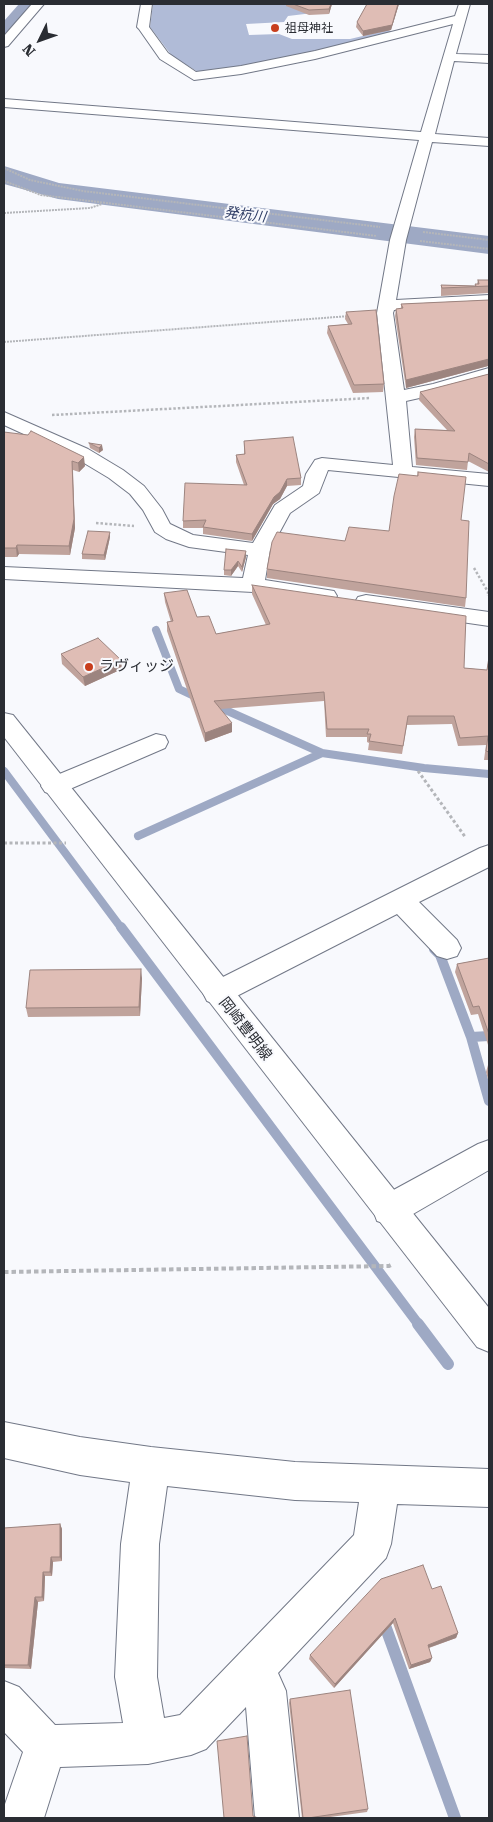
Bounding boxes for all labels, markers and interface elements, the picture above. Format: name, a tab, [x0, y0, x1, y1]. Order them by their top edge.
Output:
north arrow	[15, 15, 65, 65]
place label: 祖母神社	[285, 21, 333, 35]
marker: 祖母神社	[269, 22, 281, 34]
text: N	[19, 41, 38, 59]
water label: 発杭川	[223, 204, 267, 226]
place label: ラヴィッジ	[99, 658, 174, 676]
marker: ラヴィッジ	[83, 661, 95, 673]
street label: 岡崎豊明線	[215, 994, 275, 1064]

